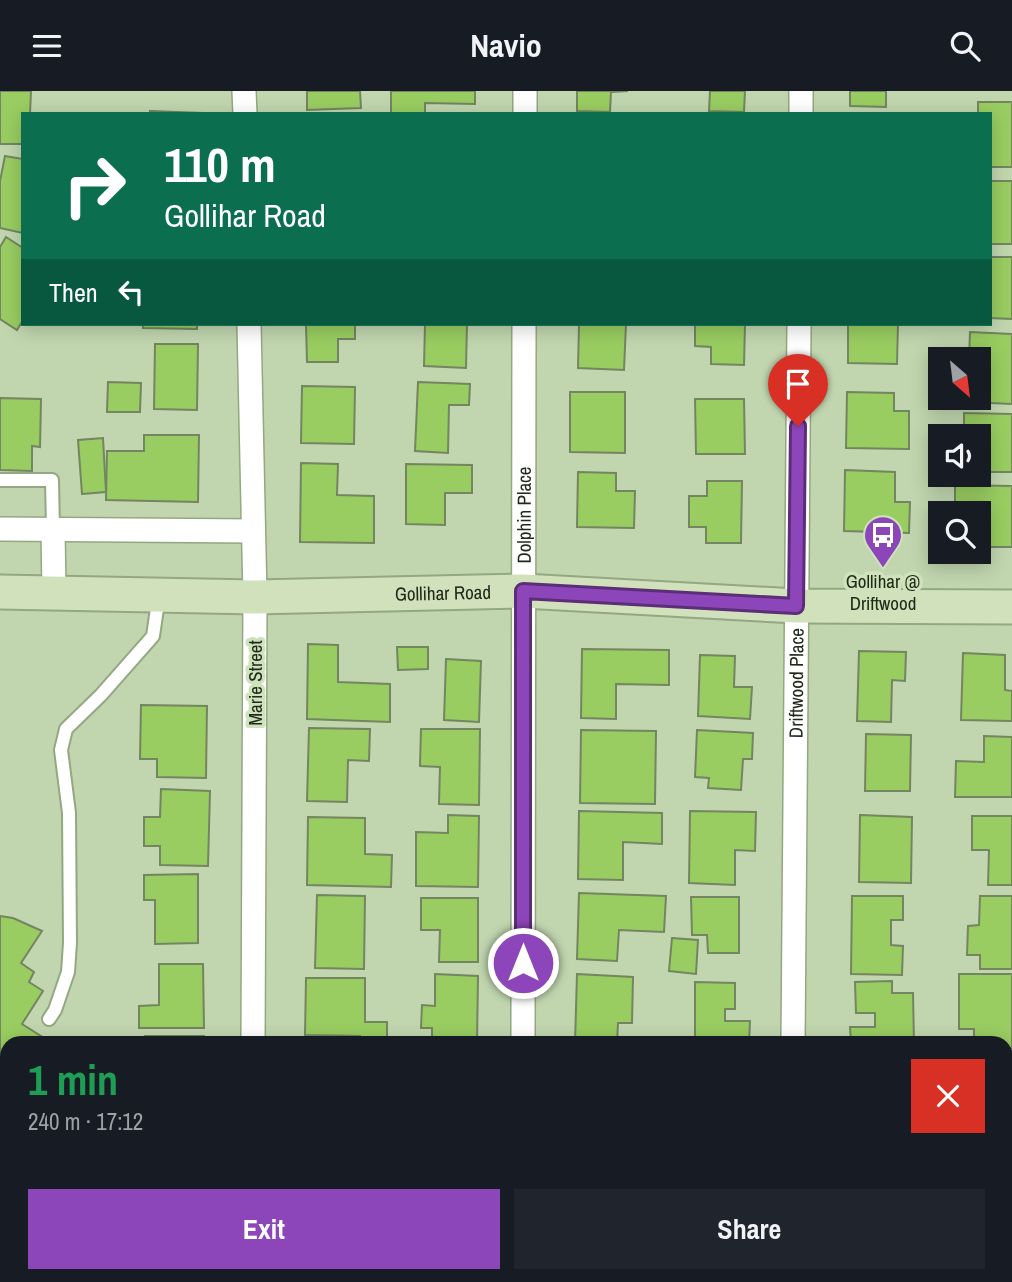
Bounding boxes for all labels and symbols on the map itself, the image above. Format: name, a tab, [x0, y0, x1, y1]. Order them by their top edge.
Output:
north arrow	[928, 347, 990, 409]
pin	[768, 354, 828, 426]
street label: Dolphin Place	[511, 466, 537, 564]
bus stop icon: Gollihar @ Driftwood	[862, 514, 904, 569]
place label: Gollihar @ Driftwood	[846, 568, 920, 616]
street label: Gollihar Road	[395, 579, 491, 607]
street label: Driftwood Place	[783, 628, 809, 738]
street label: Marie Street	[242, 639, 268, 726]
position arrow	[486, 926, 560, 1000]

